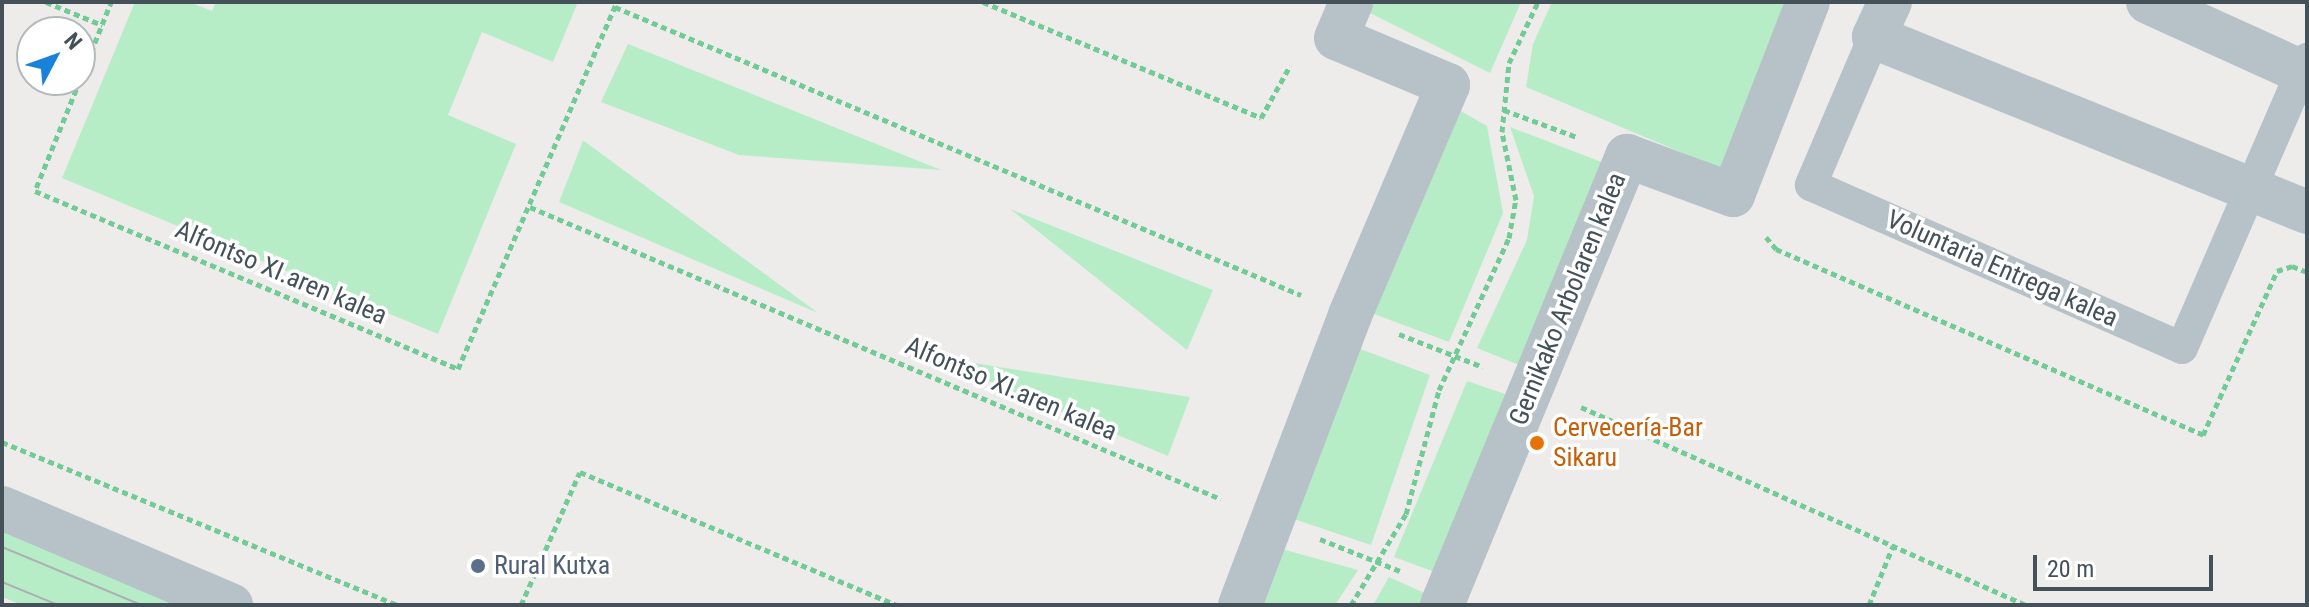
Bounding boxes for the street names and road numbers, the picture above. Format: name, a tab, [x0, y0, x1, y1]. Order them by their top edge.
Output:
street label: Gernikako Arbolaren kalea	[1503, 168, 1633, 430]
street label: Voluntaria Entrega kalea	[1882, 204, 2122, 334]
street label: Alfontso XI.aren kalea	[171, 214, 391, 332]
street label: Alfontso XI.aren kalea	[901, 330, 1121, 448]

